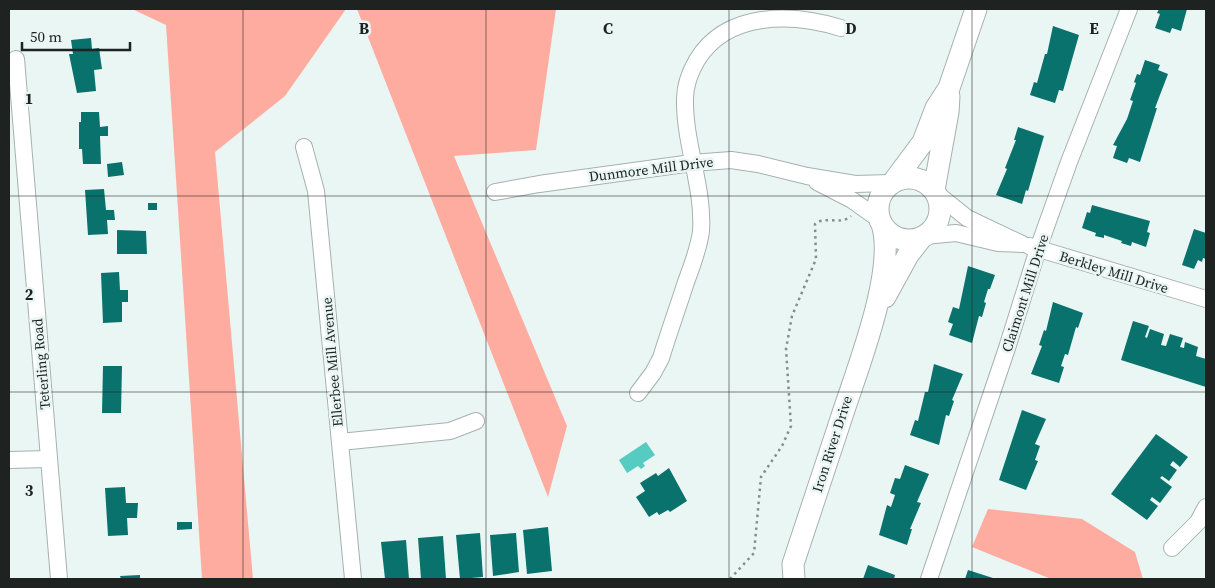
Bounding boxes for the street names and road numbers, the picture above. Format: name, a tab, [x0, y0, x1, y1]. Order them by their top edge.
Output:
street label: Dunmore Mill Drive	[588, 151, 714, 187]
street label: Claimont Mill Drive	[997, 231, 1053, 355]
street label: Berkley Mill Drive	[1057, 246, 1171, 298]
street label: Ellerbee Mill Avenue	[316, 297, 348, 427]
street label: Teterling Road	[27, 318, 55, 410]
street label: Iron River Drive	[807, 393, 857, 495]

